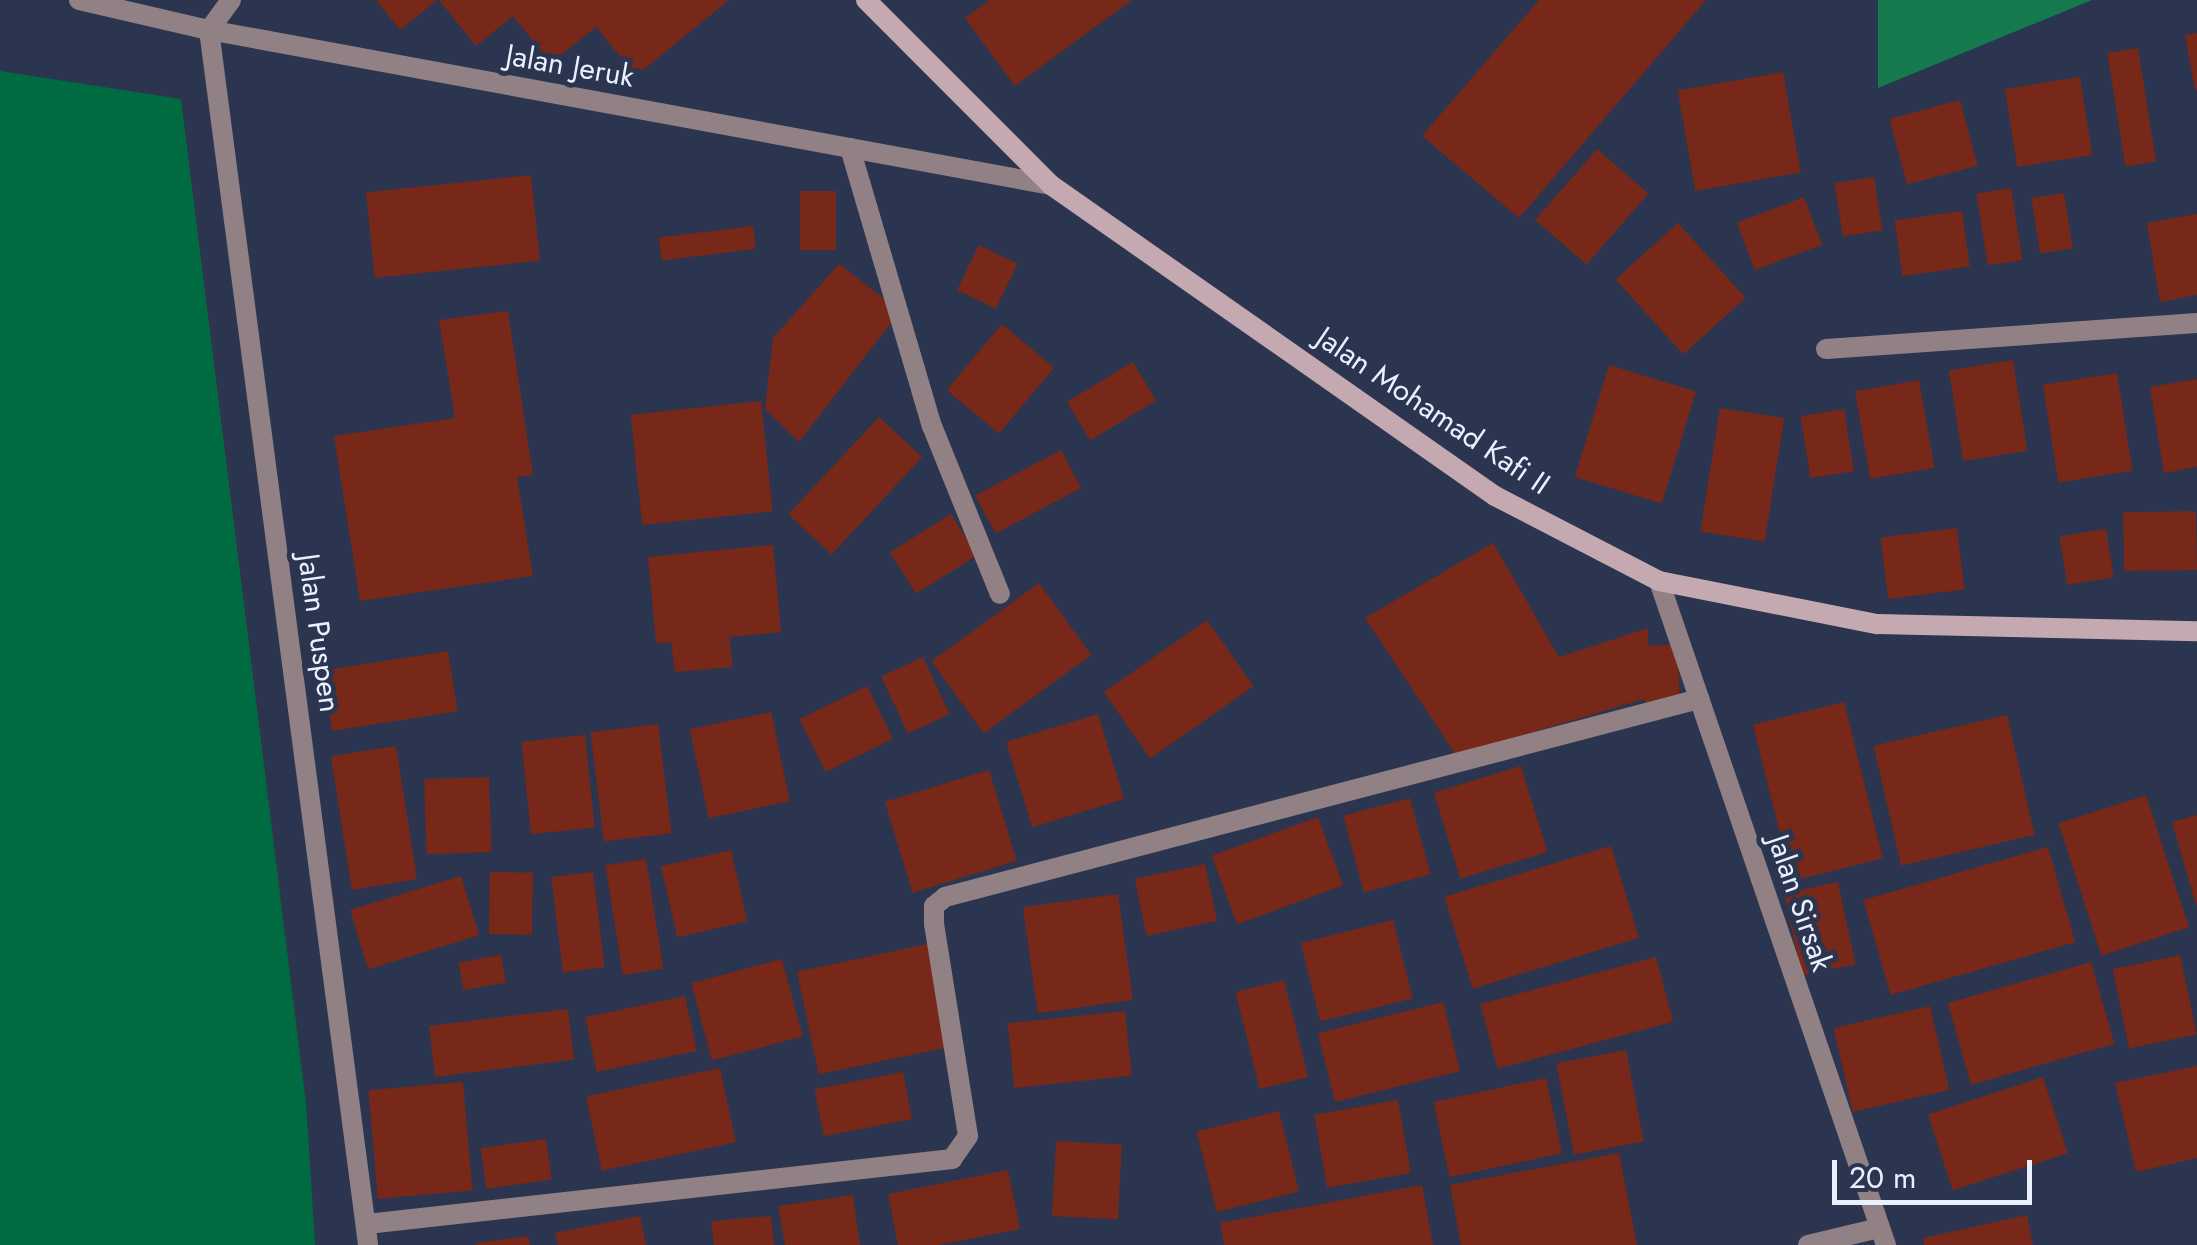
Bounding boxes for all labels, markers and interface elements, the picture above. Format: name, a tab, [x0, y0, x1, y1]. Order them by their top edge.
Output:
street label: Jalan Jeruk	[503, 37, 637, 95]
street label: Jalan Mohamad Kafi II	[1309, 319, 1557, 503]
street label: Jalan Puspen	[290, 551, 348, 715]
street label: Jalan Sirsak	[1760, 830, 1840, 976]
scale bar	[1837, 1140, 2037, 1202]
text: 20 m	[1849, 1156, 1916, 1199]

